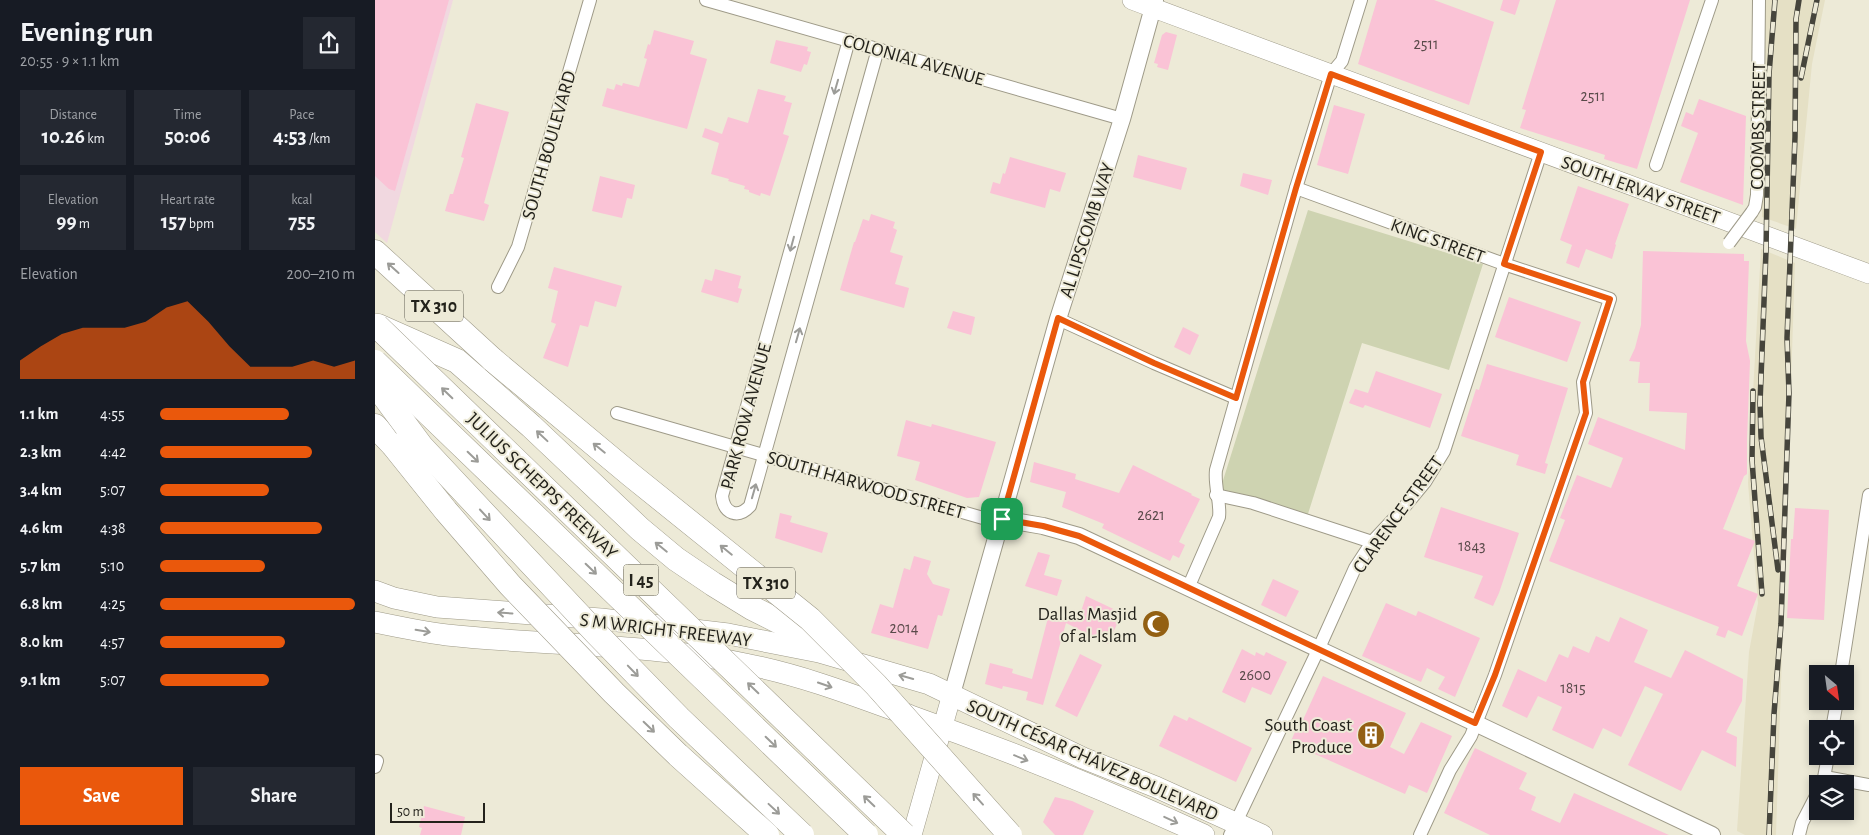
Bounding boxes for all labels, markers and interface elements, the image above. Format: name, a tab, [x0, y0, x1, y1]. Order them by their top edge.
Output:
button: share	[303, 17, 355, 69]
text: Evening run	[20, 19, 153, 47]
street label: COLONIAL AVENUE	[841, 31, 986, 90]
house number: 2511	[1414, 36, 1438, 52]
text: 20:55 · 9 × 1.1 km	[20, 53, 120, 69]
street label: COOMBS STREET	[1748, 62, 1769, 190]
street label: SOUTH BOULEVARD	[519, 69, 580, 222]
one-way arrow	[831, 79, 840, 95]
house number: 2511	[1581, 88, 1605, 104]
text: Distance	[49, 108, 97, 122]
text: Time	[174, 108, 201, 122]
text: Pace	[289, 108, 314, 122]
text: 10.26	[42, 126, 85, 147]
text: 50:06	[165, 126, 210, 147]
text: 4:53	[273, 126, 307, 147]
text: km	[85, 132, 105, 146]
text: /km	[307, 132, 331, 146]
street label: SOUTH ERVAY STREET	[1559, 153, 1722, 228]
street label: AL LIPSCOMB WAY	[1057, 161, 1118, 300]
text: Elevation	[48, 193, 98, 207]
text: Heart rate	[160, 193, 215, 207]
text: kcal	[291, 193, 313, 207]
text: 99	[56, 211, 77, 232]
text: 157	[161, 211, 187, 232]
text: 755	[288, 211, 315, 232]
street label: KING STREET	[1388, 216, 1487, 267]
text: m	[77, 217, 90, 231]
text: bpm	[187, 217, 214, 231]
one-way arrow	[787, 235, 797, 251]
one-way arrow	[386, 262, 399, 274]
text: Elevation	[20, 266, 78, 282]
text: 200–210 m	[287, 266, 355, 282]
road number: TX 310	[405, 290, 463, 322]
one-way arrow	[794, 327, 804, 343]
street label: PARK ROW AVENUE	[718, 341, 775, 492]
one-way arrow	[441, 387, 453, 399]
text: 1.1 km	[20, 406, 58, 422]
text: 4:55	[100, 406, 125, 422]
street label: JULIUS SCHEPPS FREEWAY	[463, 409, 621, 563]
one-way arrow	[536, 430, 549, 442]
one-way arrow	[593, 443, 606, 454]
text: 2.3 km	[20, 444, 61, 460]
text: 4:42	[100, 444, 126, 460]
street label: SOUTH HARWOOD STREET	[765, 448, 967, 523]
one-way arrow	[467, 451, 479, 463]
street label: CLARENCE STREET	[1350, 453, 1447, 577]
text: 3.4 km	[20, 482, 62, 498]
text: 5:07	[100, 482, 125, 498]
one-way arrow	[750, 484, 760, 500]
pin	[981, 498, 1023, 540]
icon: arrive	[988, 505, 1016, 533]
house number: 2621	[1137, 507, 1165, 523]
one-way arrow	[479, 509, 491, 521]
text: 4.6 km	[20, 520, 63, 536]
text: 4:38	[100, 520, 126, 536]
house number: 1843	[1458, 538, 1486, 554]
one-way arrow	[655, 542, 668, 553]
one-way arrow	[719, 545, 732, 556]
text: 5.7 km	[20, 558, 61, 574]
text: 5:10	[100, 558, 124, 574]
one-way arrow	[584, 563, 597, 575]
road number: I 45	[623, 564, 659, 596]
road number: TX 310	[737, 568, 795, 598]
text: 6.8 km	[20, 596, 63, 612]
text: 4:25	[100, 596, 125, 612]
place label: Dallas Masjid of al-Islam	[1038, 605, 1137, 646]
one-way arrow	[497, 608, 513, 618]
mosque icon: Dallas Masjid of al-Islam	[1141, 609, 1171, 639]
street label: S M WRIGHT FREEWAY	[579, 611, 753, 650]
house number: 2014	[890, 620, 919, 636]
one-way arrow	[414, 627, 430, 637]
text: 8.0 km	[20, 634, 63, 650]
text: 4:57	[100, 634, 125, 650]
one-way arrow	[627, 665, 639, 677]
north arrow	[1809, 665, 1854, 710]
map controls	[1809, 665, 1854, 820]
house number: 2600	[1239, 667, 1271, 683]
text: 9.1 km	[20, 672, 60, 688]
text: 5:07	[100, 672, 125, 688]
one-way arrow	[899, 672, 915, 682]
house number: 1815	[1560, 680, 1586, 696]
one-way arrow	[817, 681, 833, 691]
one-way arrow	[746, 682, 759, 694]
street label: SOUTH CÉSAR CHÁVEZ BOULEVARD	[964, 694, 1222, 825]
place label: South Coast Produce	[1265, 716, 1352, 757]
building icon: South Coast Produce	[1356, 720, 1386, 750]
button: locate	[1809, 720, 1854, 765]
one-way arrow	[643, 721, 655, 733]
one-way arrow	[764, 736, 777, 748]
one-way arrow	[1013, 754, 1028, 763]
button: Save	[20, 767, 183, 825]
button: Share	[193, 767, 355, 825]
button: layers	[1809, 775, 1854, 820]
one-way arrow	[972, 792, 984, 805]
one-way arrow	[863, 795, 876, 807]
scale bar	[390, 800, 485, 823]
one-way arrow	[768, 803, 781, 815]
text: 50 m	[397, 805, 424, 819]
one-way arrow	[1163, 816, 1178, 825]

